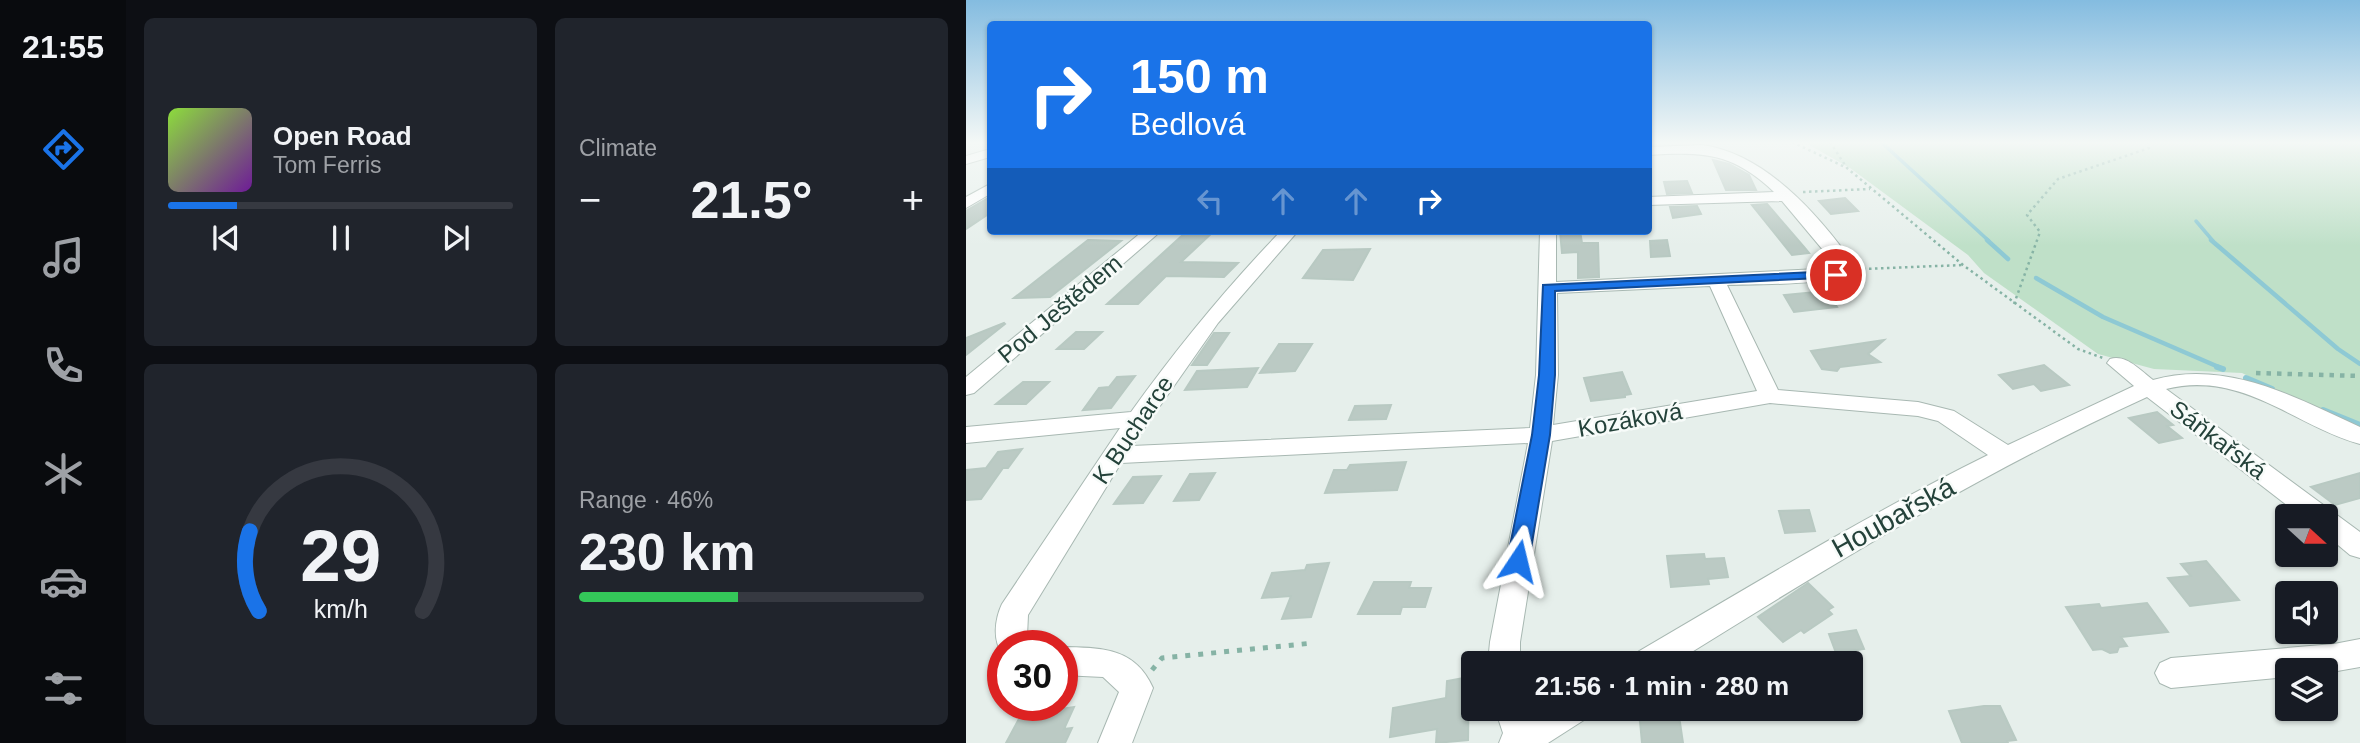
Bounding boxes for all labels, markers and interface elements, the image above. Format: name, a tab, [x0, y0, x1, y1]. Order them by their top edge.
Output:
text: 21:55	[22, 29, 104, 65]
icon: right	[1015, 49, 1106, 140]
text: 150 m	[1130, 49, 1269, 103]
text: Bedlová	[1130, 106, 1246, 142]
text: Open Road	[273, 121, 412, 151]
icon: directions	[39, 125, 88, 174]
text: Climate	[579, 135, 657, 161]
text: Tom Ferris	[273, 152, 382, 178]
text: 21.5°	[690, 171, 813, 229]
text: −	[579, 179, 601, 221]
text: +	[902, 179, 924, 221]
icon: left	[1191, 182, 1229, 220]
icon: ahead	[1264, 182, 1302, 220]
icon: ahead	[1337, 182, 1375, 220]
icon: right	[1410, 182, 1448, 220]
icon: previous	[207, 219, 245, 257]
icon: pause	[322, 219, 360, 257]
icon: next	[437, 219, 475, 257]
icon: music	[39, 233, 88, 282]
pin	[1806, 245, 1866, 305]
street label: Pod Ještědem	[992, 249, 1127, 368]
icon: arrive	[1817, 256, 1855, 294]
icon: phone	[39, 341, 88, 390]
street label: K Bucharce	[1087, 371, 1178, 489]
street label: Sáňkařská	[2165, 395, 2272, 485]
street label: Kozáková	[1576, 397, 1685, 442]
icon: climate	[39, 449, 88, 498]
street label: Houbařská	[1827, 471, 1960, 564]
text: Range · 46%	[579, 487, 713, 513]
north arrow	[2275, 504, 2338, 567]
map controls	[2275, 504, 2338, 721]
text: 29	[300, 515, 381, 596]
text: 230 km	[579, 523, 755, 581]
position arrow	[1481, 524, 1555, 598]
icon: car	[39, 557, 88, 606]
button: sound	[2275, 581, 2338, 644]
text: km/h	[313, 594, 368, 622]
speed limit sign: 30	[987, 630, 1078, 721]
button: layers	[2275, 658, 2338, 721]
icon: filters	[39, 664, 88, 713]
text: 21:56 · 1 min · 280 m	[1535, 671, 1789, 701]

